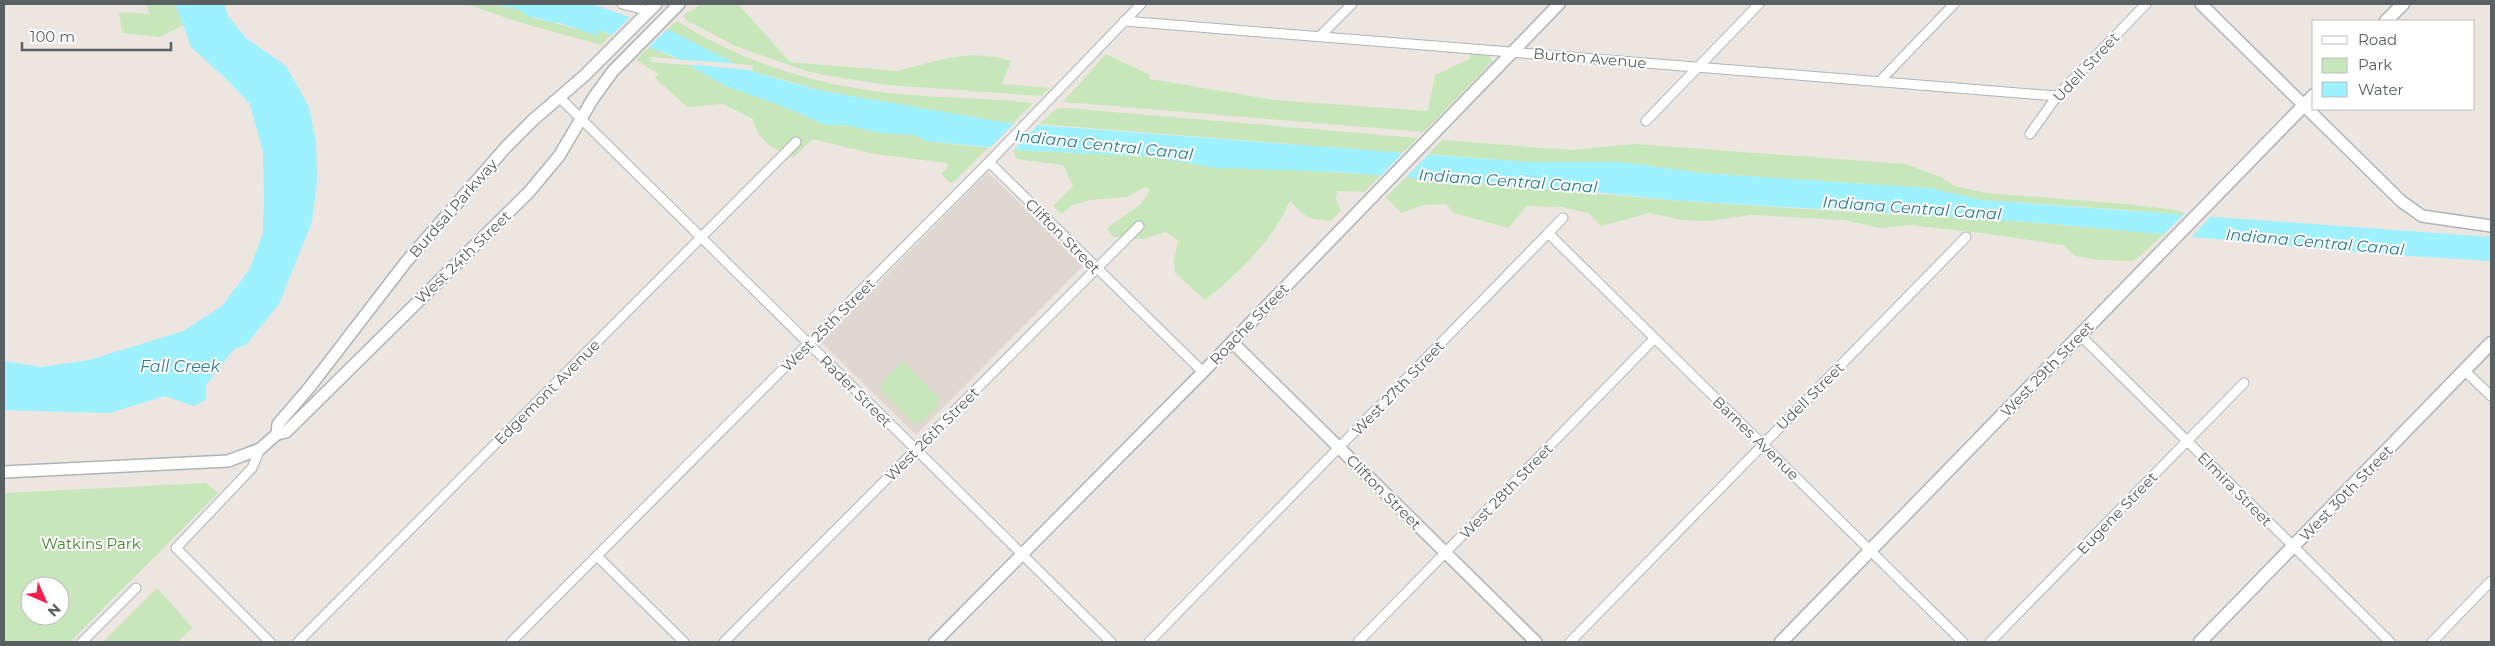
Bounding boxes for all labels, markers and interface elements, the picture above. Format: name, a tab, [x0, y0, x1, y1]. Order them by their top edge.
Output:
scale bar	[22, 20, 171, 52]
legend	[2312, 20, 2475, 110]
text: 100 m	[30, 27, 75, 46]
street label: Udell Street	[2049, 28, 2123, 106]
text: Road	[2358, 30, 2397, 49]
street label: Burton Avenue	[1533, 44, 1647, 72]
text: Park	[2358, 55, 2392, 74]
text: Water	[2358, 80, 2404, 99]
water label: Indiana Central Canal	[1014, 126, 1195, 164]
street label: Burdsal Parkway	[405, 154, 502, 261]
water label: Indiana Central Canal	[1418, 165, 1599, 197]
water label: Indiana Central Canal	[1822, 192, 2003, 224]
street label: Clifton Street	[1021, 194, 1105, 278]
street label: West 24th Street	[411, 206, 515, 308]
water label: Indiana Central Canal	[2225, 225, 2406, 259]
street label: West 25th Street	[777, 274, 879, 376]
street label: Roache Street	[1205, 279, 1293, 369]
street label: West 29th Street	[1997, 317, 2097, 421]
street label: Edgemont Avenue	[490, 335, 604, 449]
street label: West 27th Street	[1348, 336, 1448, 440]
street label: Rader Street	[816, 351, 896, 431]
water label: Fall Creek	[140, 357, 222, 376]
street label: Udell Street	[1772, 358, 1848, 434]
street label: West 26th Street	[881, 383, 983, 485]
street label: Barnes Avenue	[1709, 392, 1803, 484]
street label: West 28th Street	[1455, 439, 1557, 543]
street label: West 30th Street	[2295, 441, 2397, 545]
street label: Elmira Street	[2194, 448, 2276, 530]
street label: Clifton Street	[1342, 450, 1426, 534]
street label: Eugene Street	[2073, 468, 2161, 558]
park label: Watkins Park	[41, 534, 141, 553]
north arrow	[20, 576, 70, 626]
text: N	[44, 600, 65, 621]

